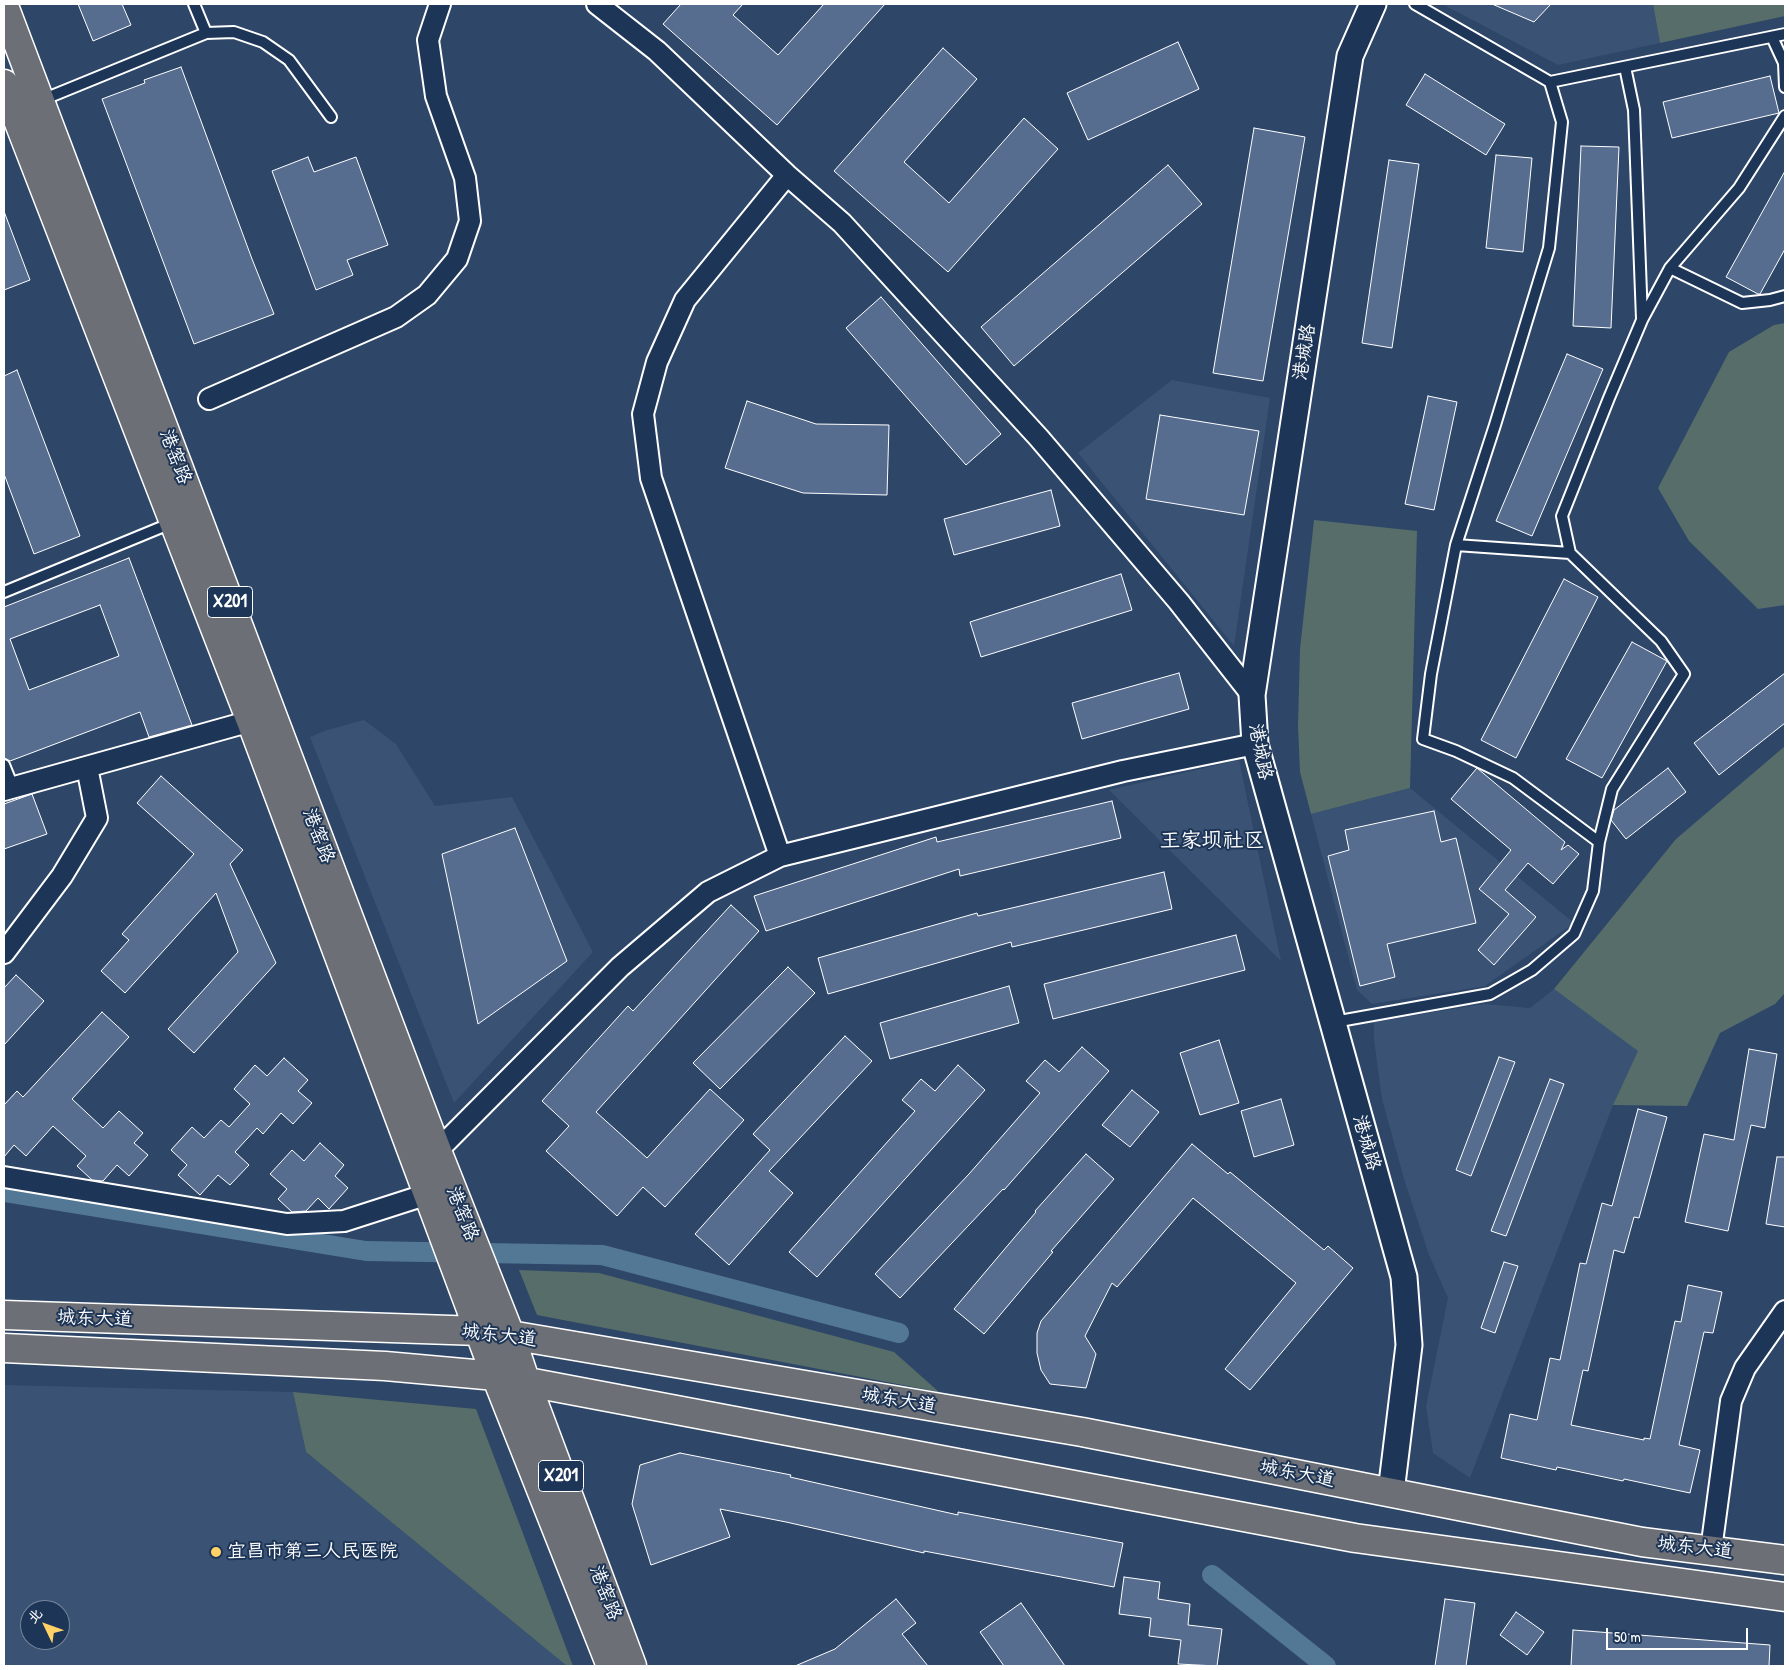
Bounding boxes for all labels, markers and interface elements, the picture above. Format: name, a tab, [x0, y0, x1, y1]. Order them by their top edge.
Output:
street label: 港城路	[1289, 322, 1321, 382]
street label: 港窑路	[154, 426, 196, 488]
road number: X201	[208, 586, 252, 618]
street label: 港城路	[1243, 722, 1277, 782]
street label: 港窑路	[297, 805, 339, 867]
district label: 王家坝社区	[1160, 828, 1264, 854]
street label: 港城路	[1347, 1112, 1385, 1174]
street label: 港窑路	[441, 1183, 483, 1245]
street label: 城东大道	[57, 1306, 133, 1332]
street label: 城东大道	[460, 1320, 538, 1352]
street label: 城东大道	[860, 1383, 938, 1419]
street label: 城东大道	[1258, 1456, 1336, 1492]
road number: X201	[538, 1460, 584, 1492]
street label: 城东大道	[1656, 1532, 1734, 1564]
place label: 宜昌市第三人民医院	[227, 1541, 398, 1563]
marker: 宜昌市第三人民医院	[209, 1545, 223, 1559]
street label: 港窑路	[584, 1562, 626, 1624]
north arrow	[20, 1600, 70, 1650]
text: 北	[22, 1604, 46, 1627]
scale bar	[1609, 1618, 1752, 1650]
text: 50 m	[1614, 1626, 1641, 1647]

